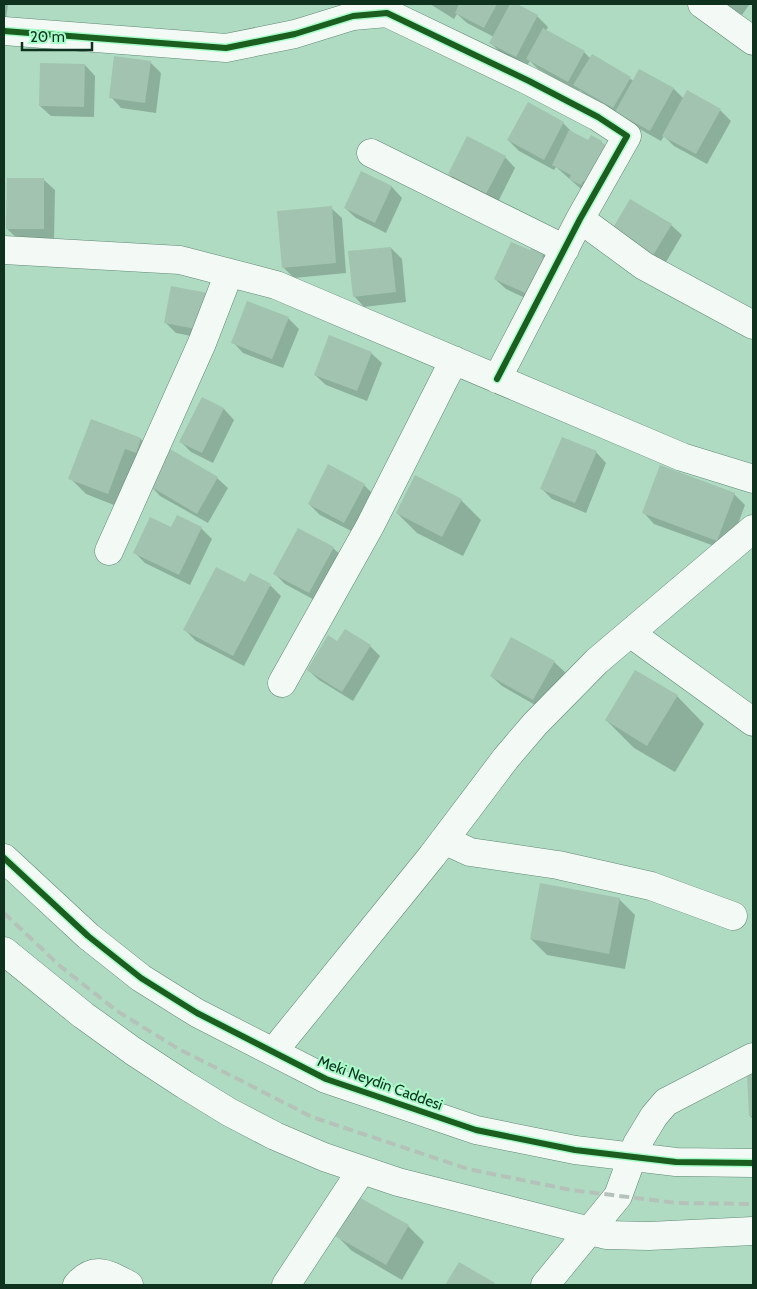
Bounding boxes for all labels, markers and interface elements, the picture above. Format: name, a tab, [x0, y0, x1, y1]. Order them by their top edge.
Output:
scale bar	[22, 20, 92, 52]
text: 20 m	[30, 28, 65, 46]
street label: Meki Neydin Caddesi	[315, 1052, 445, 1114]

